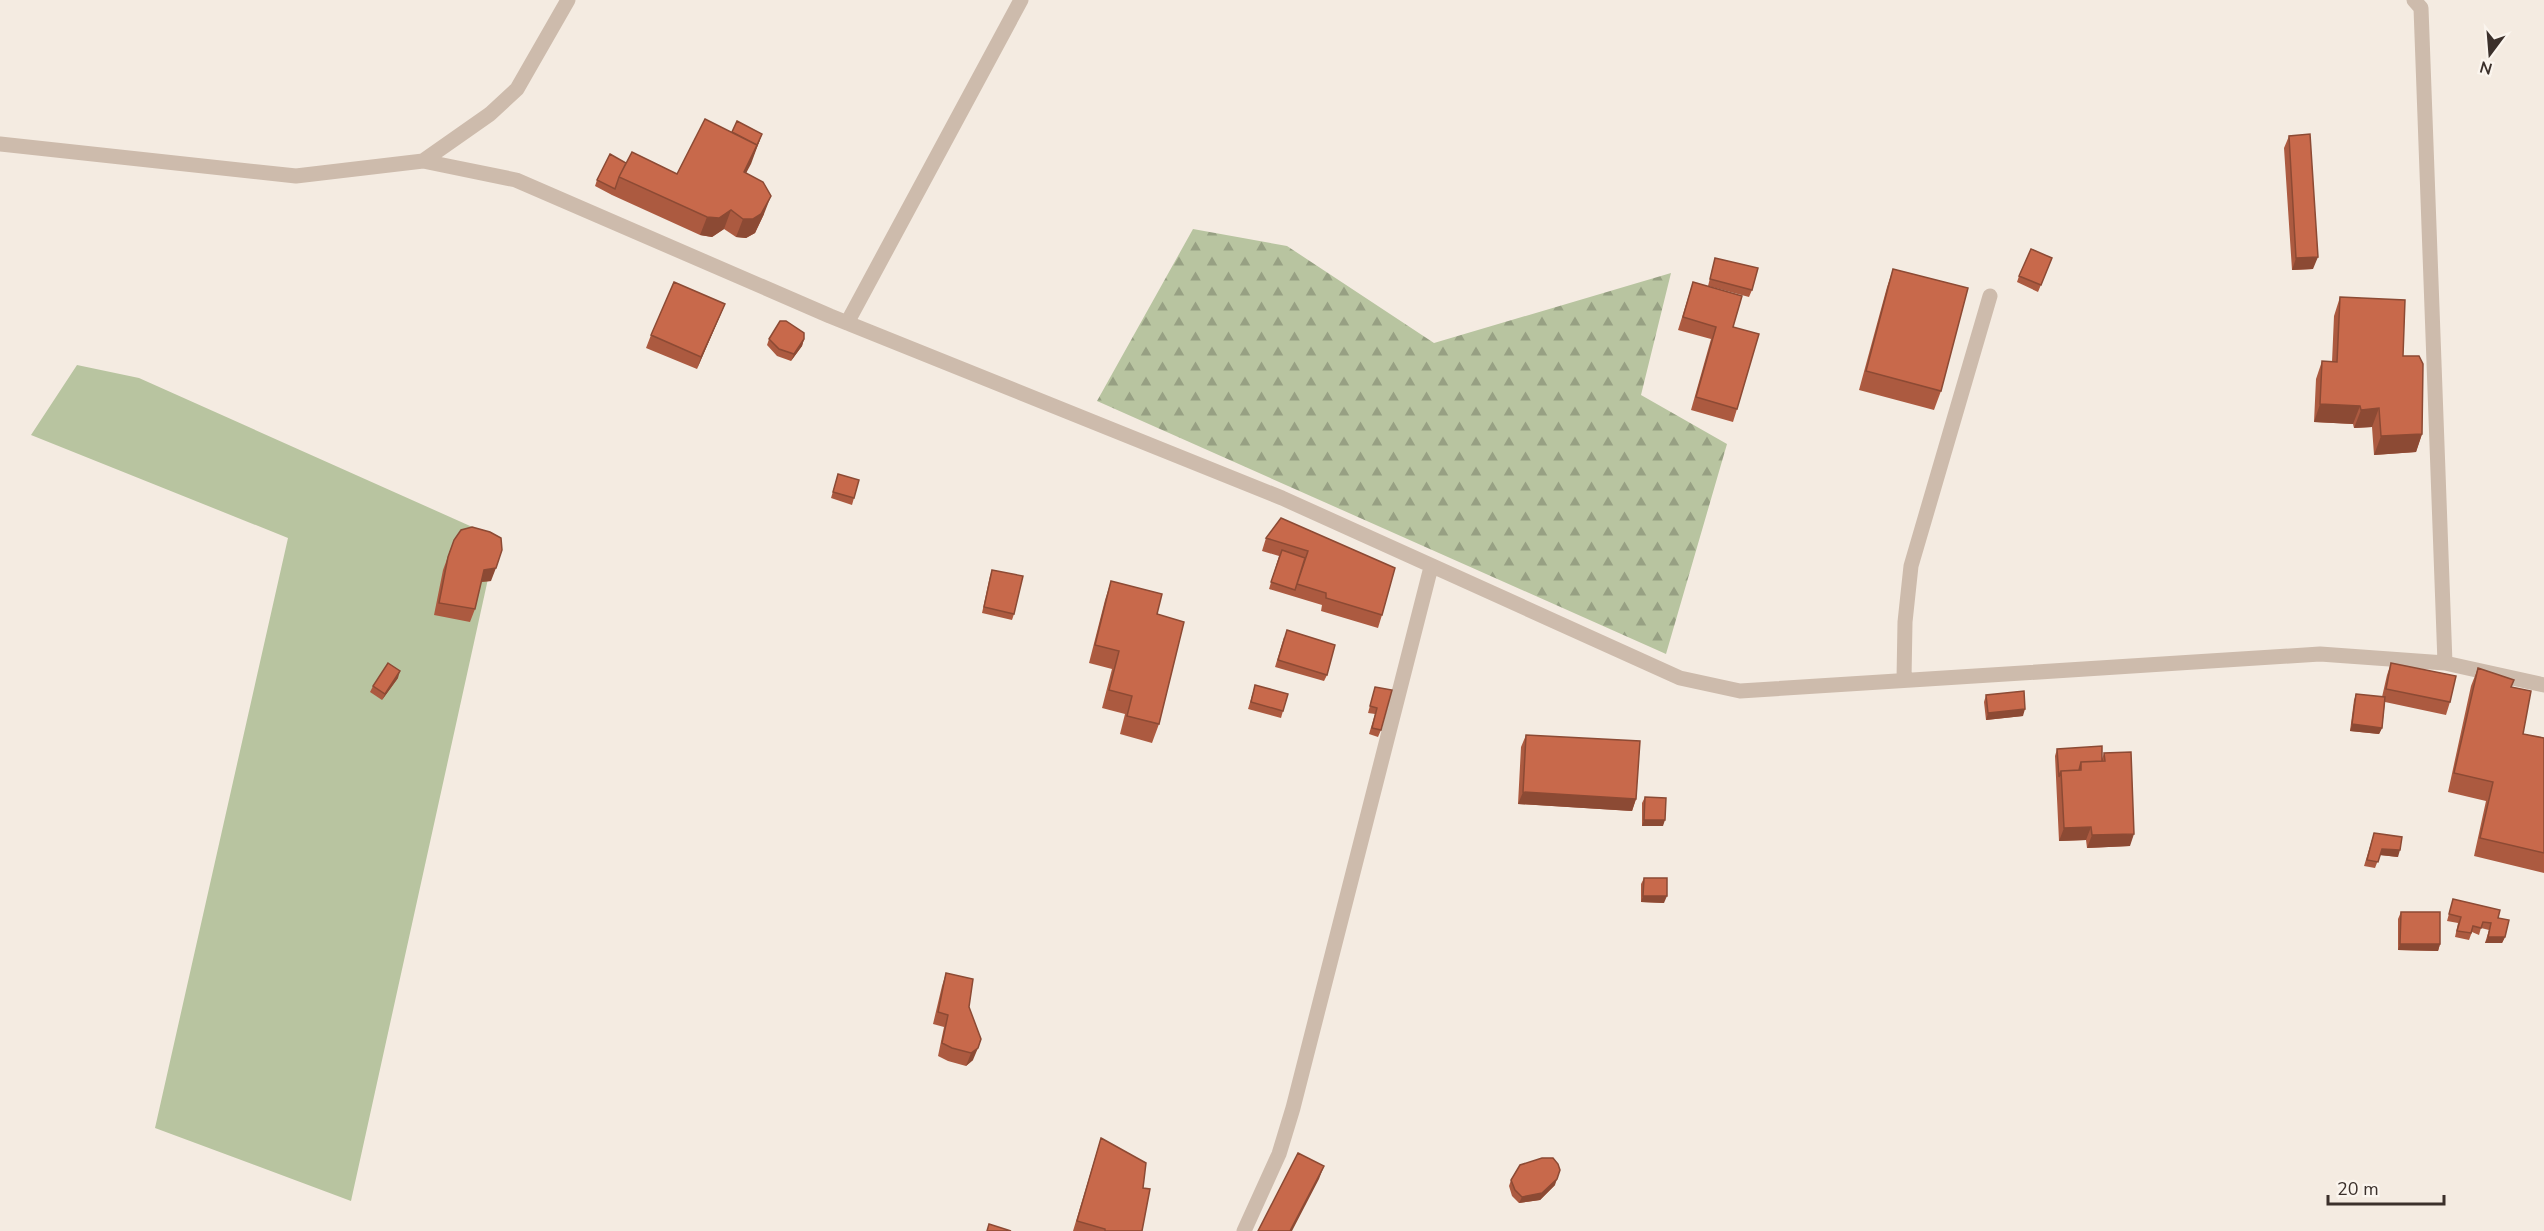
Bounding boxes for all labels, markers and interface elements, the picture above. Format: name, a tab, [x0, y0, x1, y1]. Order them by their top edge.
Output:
north arrow	[2460, 24, 2520, 84]
text: N	[2477, 55, 2495, 80]
scale bar	[2328, 1168, 2444, 1206]
text: 20 m	[2337, 1177, 2379, 1201]

